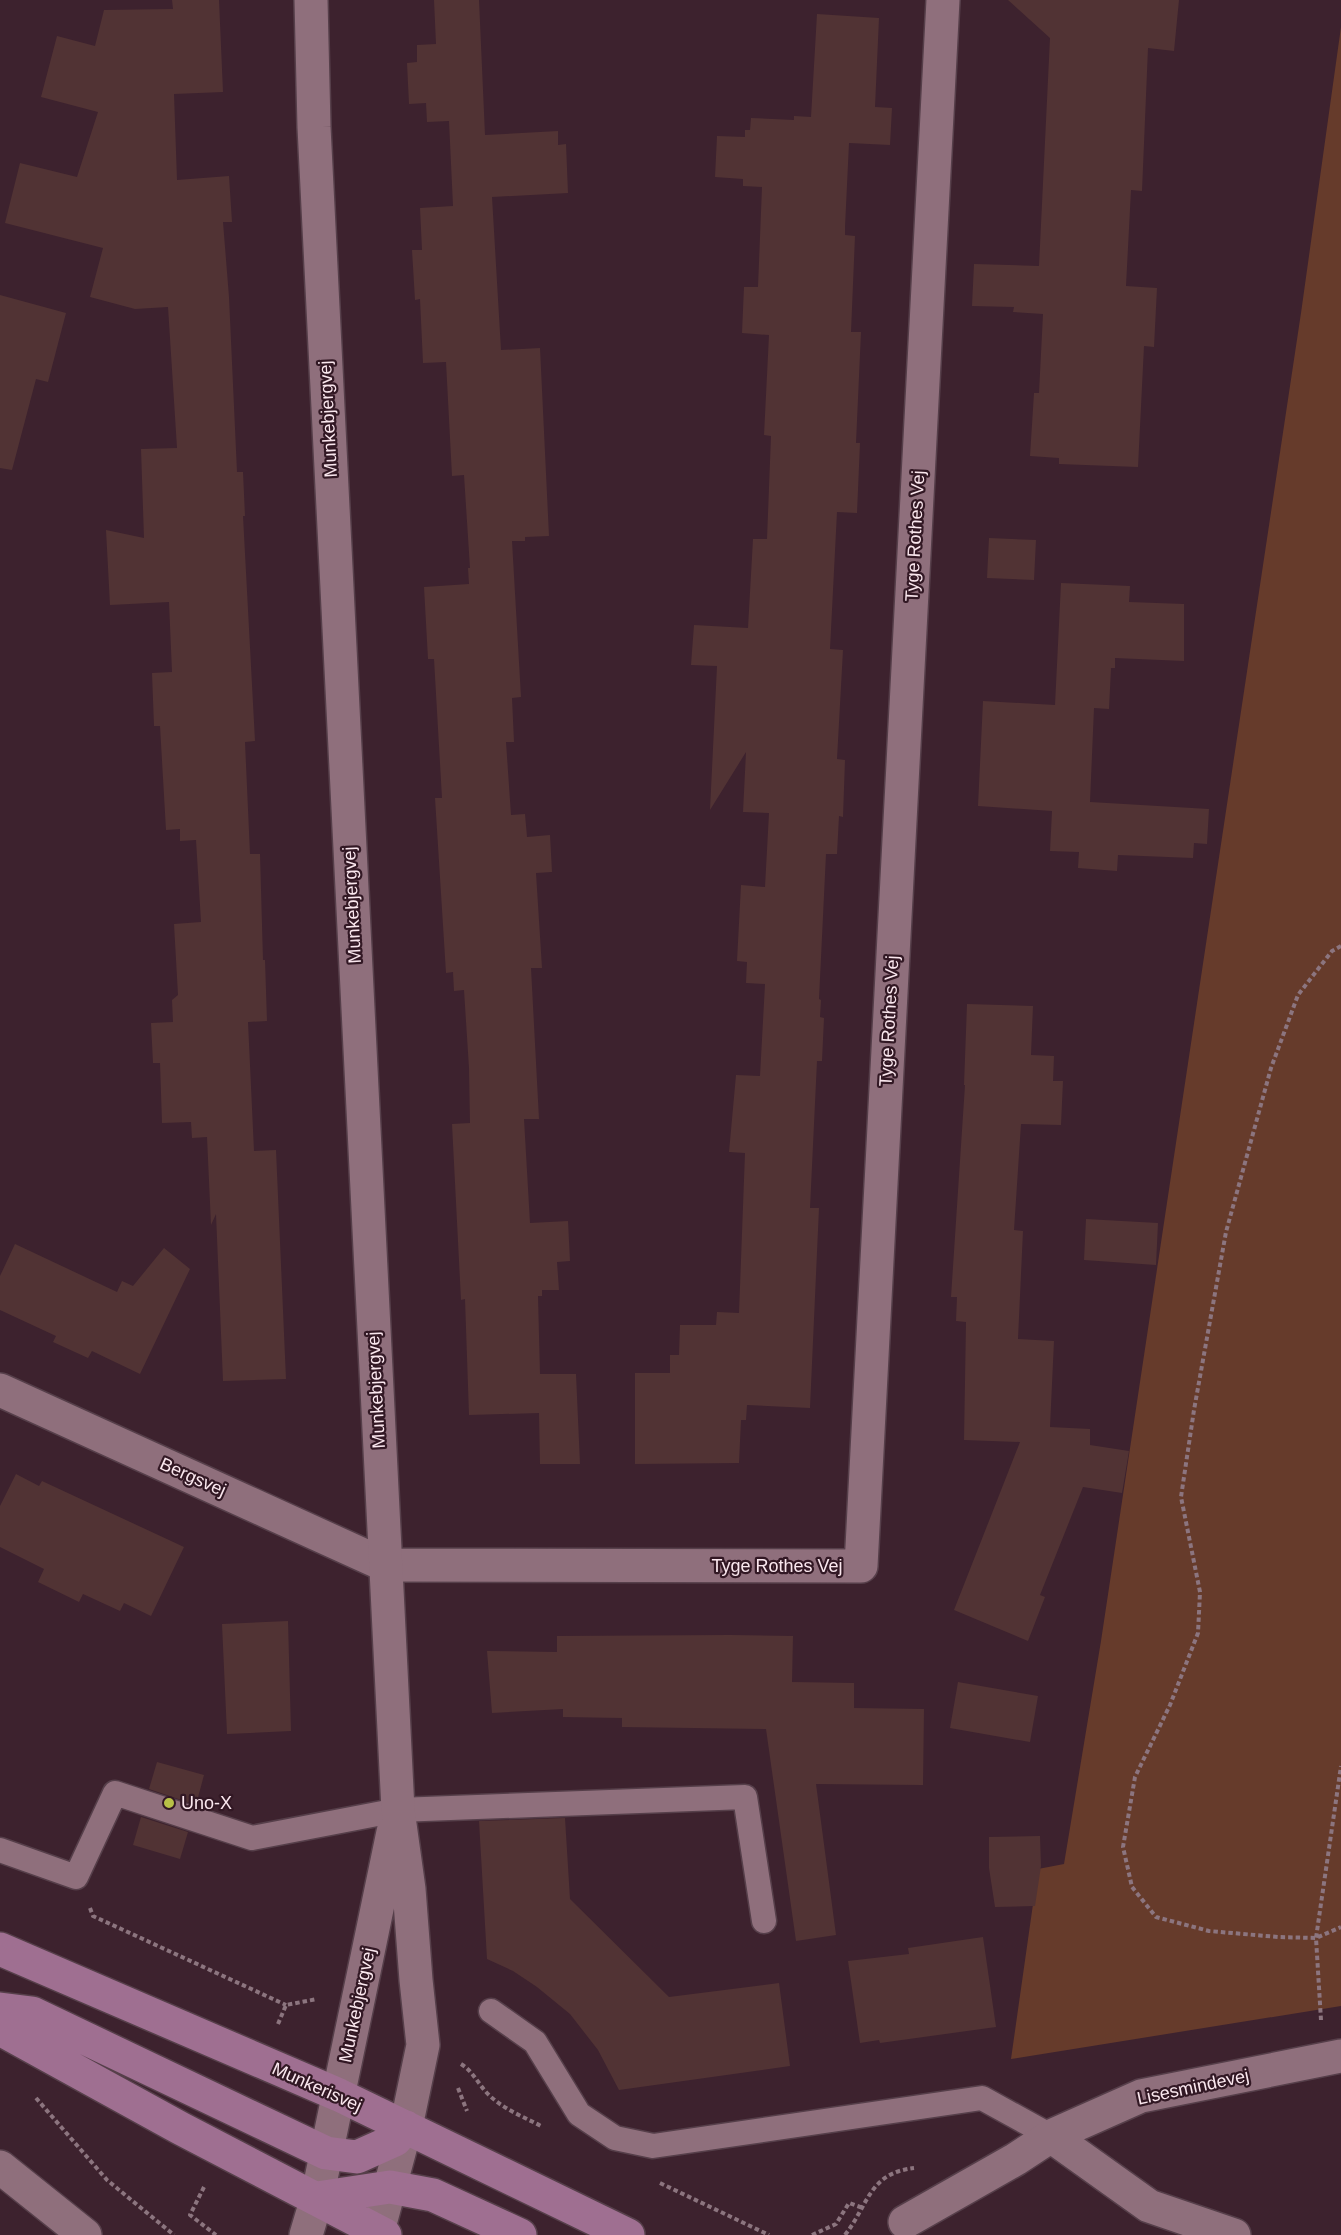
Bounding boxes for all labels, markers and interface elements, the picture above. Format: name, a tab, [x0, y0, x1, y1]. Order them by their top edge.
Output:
street label: Munkebjergvej	[315, 360, 341, 478]
street label: Tyge Rothes Vej	[902, 470, 928, 602]
street label: Munkebjergvej	[339, 846, 365, 964]
street label: Tyge Rothes Vej	[876, 955, 902, 1087]
street label: Munkebjergvej	[363, 1331, 389, 1449]
street label: Bergsvej	[157, 1454, 229, 1500]
street label: Tyge Rothes Vej	[711, 1556, 843, 1576]
place label: Uno-X	[181, 1793, 232, 1813]
marker: Uno-X	[162, 1796, 176, 1810]
street label: Munkebjergvej	[335, 1946, 379, 2064]
street label: Munkerisvej	[269, 2058, 365, 2116]
street label: Lisesmindevej	[1135, 2065, 1251, 2109]

